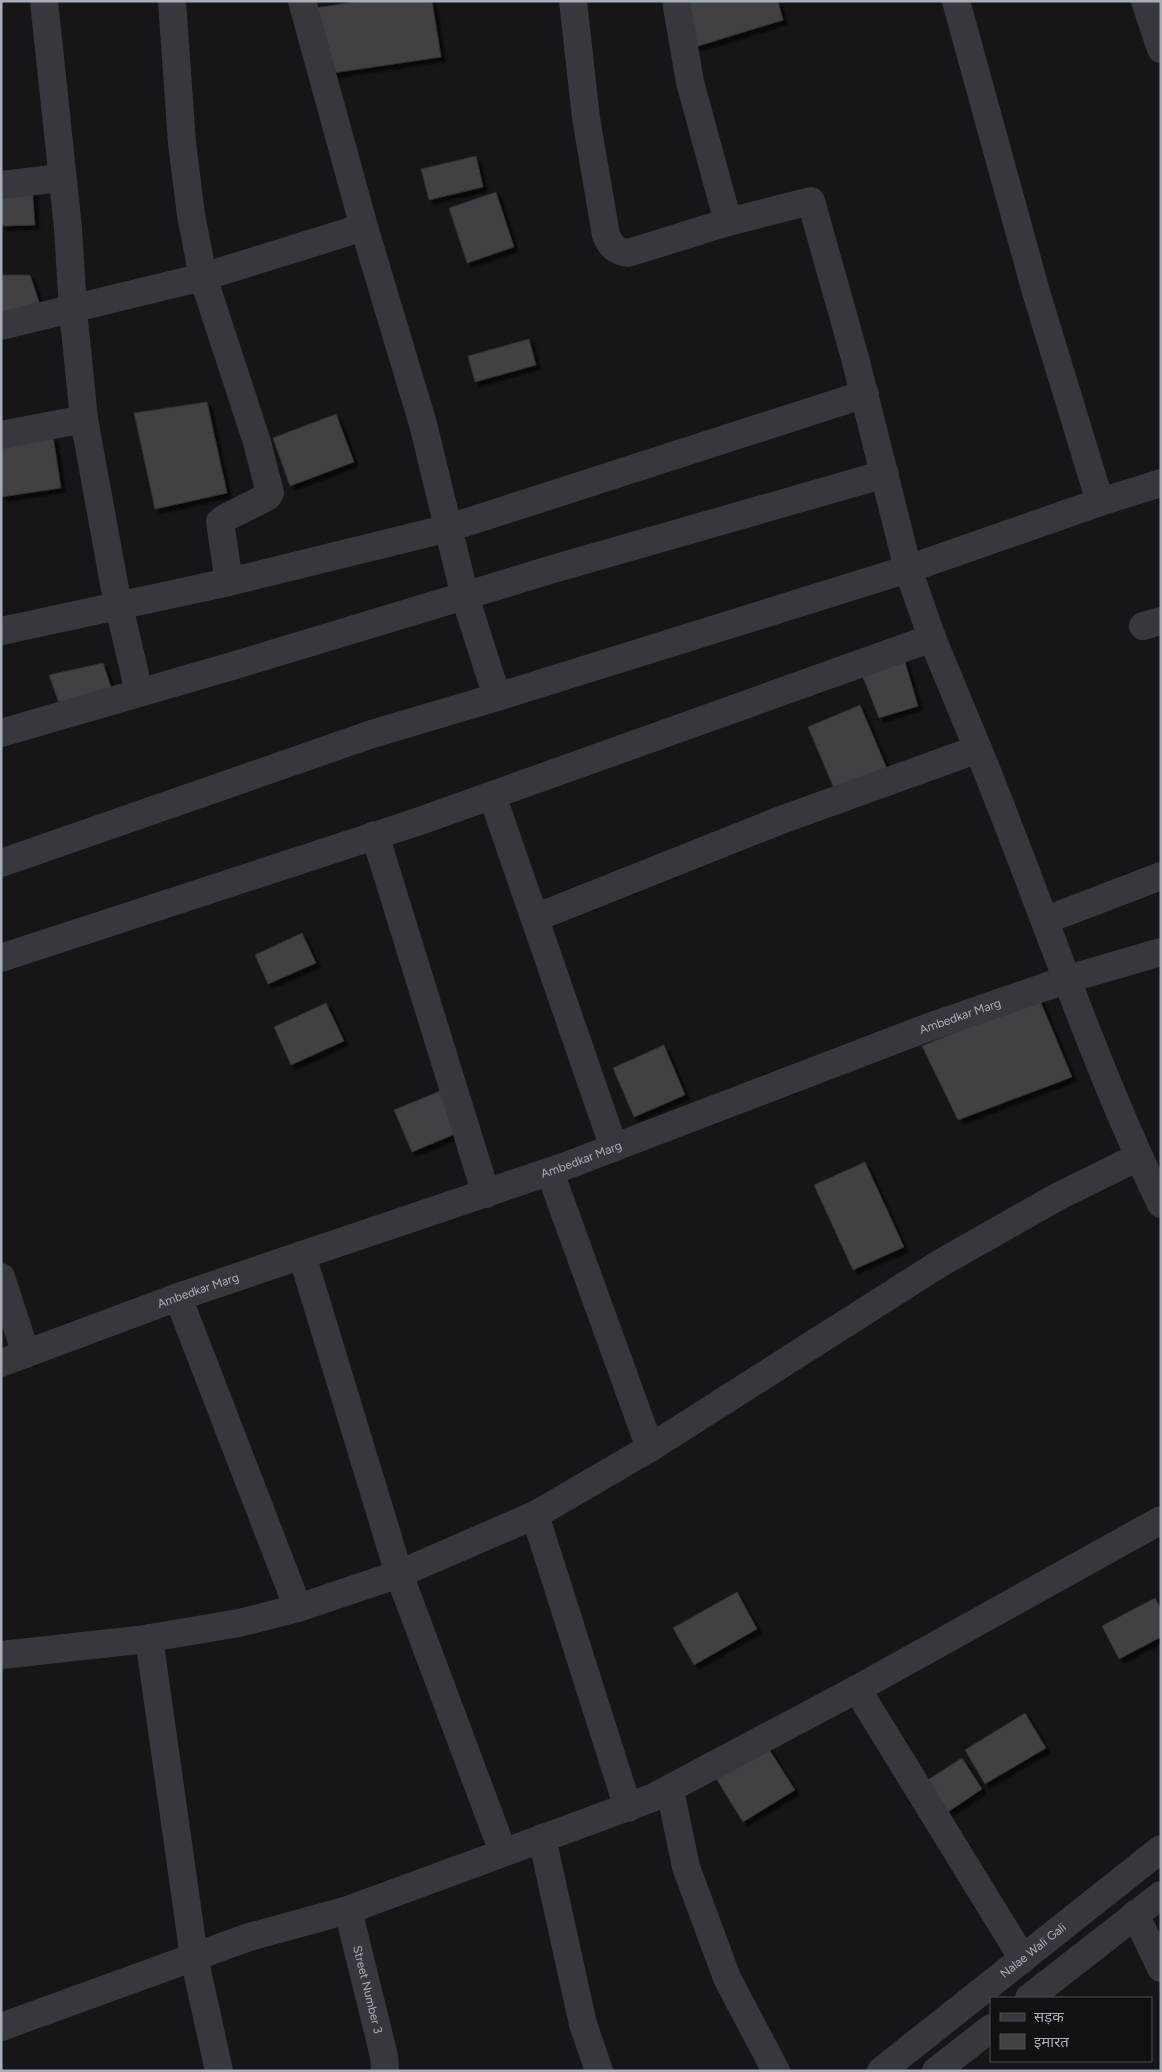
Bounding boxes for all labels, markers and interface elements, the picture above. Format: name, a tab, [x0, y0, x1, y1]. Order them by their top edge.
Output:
street label: Ambedkar Marg	[917, 996, 1003, 1037]
street label: Ambedkar Marg	[539, 1138, 624, 1181]
street label: Ambedkar Marg	[155, 1270, 241, 1311]
street label: Nalae Wali Gali	[997, 1920, 1069, 1981]
street label: Street Number 3	[350, 1944, 385, 2035]
legend	[990, 1997, 1152, 2062]
text: सड़क	[1034, 2008, 1064, 2026]
text: इमारत	[1034, 2033, 1069, 2051]

